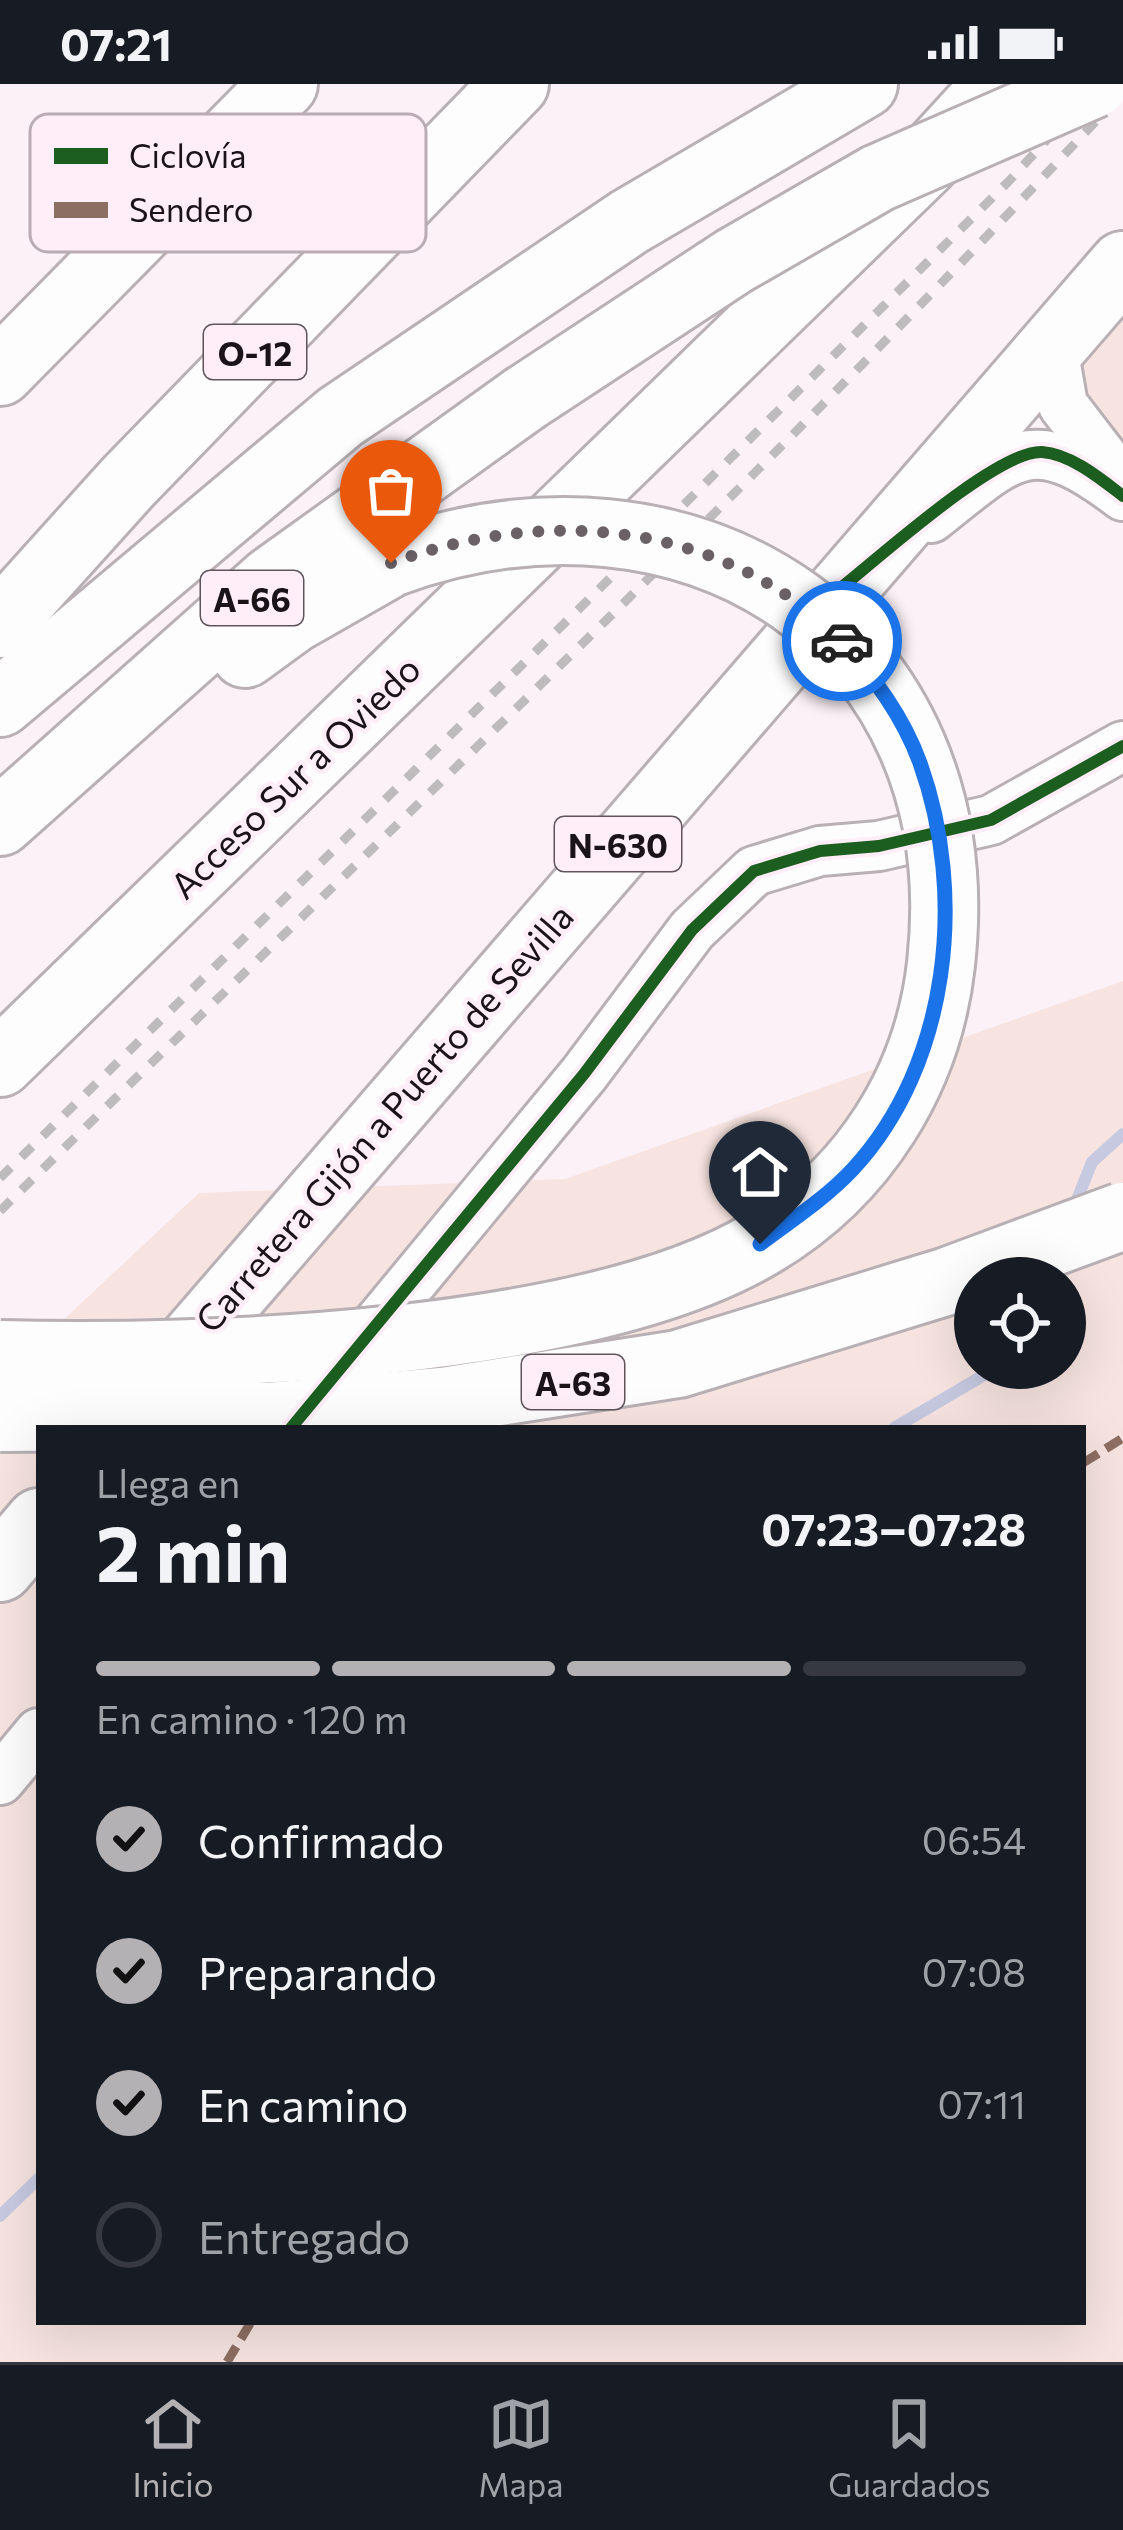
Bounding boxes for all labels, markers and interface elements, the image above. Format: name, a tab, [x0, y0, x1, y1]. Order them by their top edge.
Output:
text: 07:21	[60, 15, 172, 70]
legend	[30, 114, 426, 252]
text: Ciclovía	[129, 134, 247, 175]
text: Sendero	[129, 188, 253, 229]
road number: O-12	[204, 325, 306, 379]
pin	[340, 440, 442, 563]
icon: bag	[358, 458, 424, 524]
road number: A-66	[201, 571, 303, 625]
courier	[782, 581, 902, 701]
icon: car	[809, 608, 875, 674]
street label: Acceso Sur a Oviedo	[160, 646, 428, 906]
road number: N-630	[555, 817, 681, 871]
street label: Carretera Gijón a Puerto de Sevilla	[185, 894, 581, 1340]
pin	[709, 1121, 811, 1244]
icon: home	[727, 1139, 793, 1205]
map controls	[954, 1257, 1086, 1389]
button: locate	[954, 1257, 1086, 1389]
road number: A-63	[522, 1355, 624, 1409]
text: Llega en	[96, 1458, 240, 1506]
text: 07:23–07:28	[761, 1500, 1026, 1555]
text: 2 min	[96, 1503, 290, 1598]
text: En camino · 120 m	[96, 1694, 408, 1742]
icon: check	[96, 1806, 162, 1872]
text: Confirmado	[198, 1812, 445, 1867]
text: 06:54	[922, 1815, 1026, 1863]
icon: check	[96, 1938, 162, 2004]
text: Preparando	[198, 1944, 437, 1999]
text: 07:08	[922, 1947, 1026, 1995]
icon: check	[96, 2070, 162, 2136]
text: En camino	[198, 2076, 408, 2131]
text: 07:11	[938, 2079, 1026, 2127]
text: Entregado	[198, 2208, 410, 2263]
tab: Inicio	[132, 2391, 214, 2504]
tab: Mapa	[478, 2391, 564, 2504]
tab: Guardados	[828, 2391, 991, 2504]

